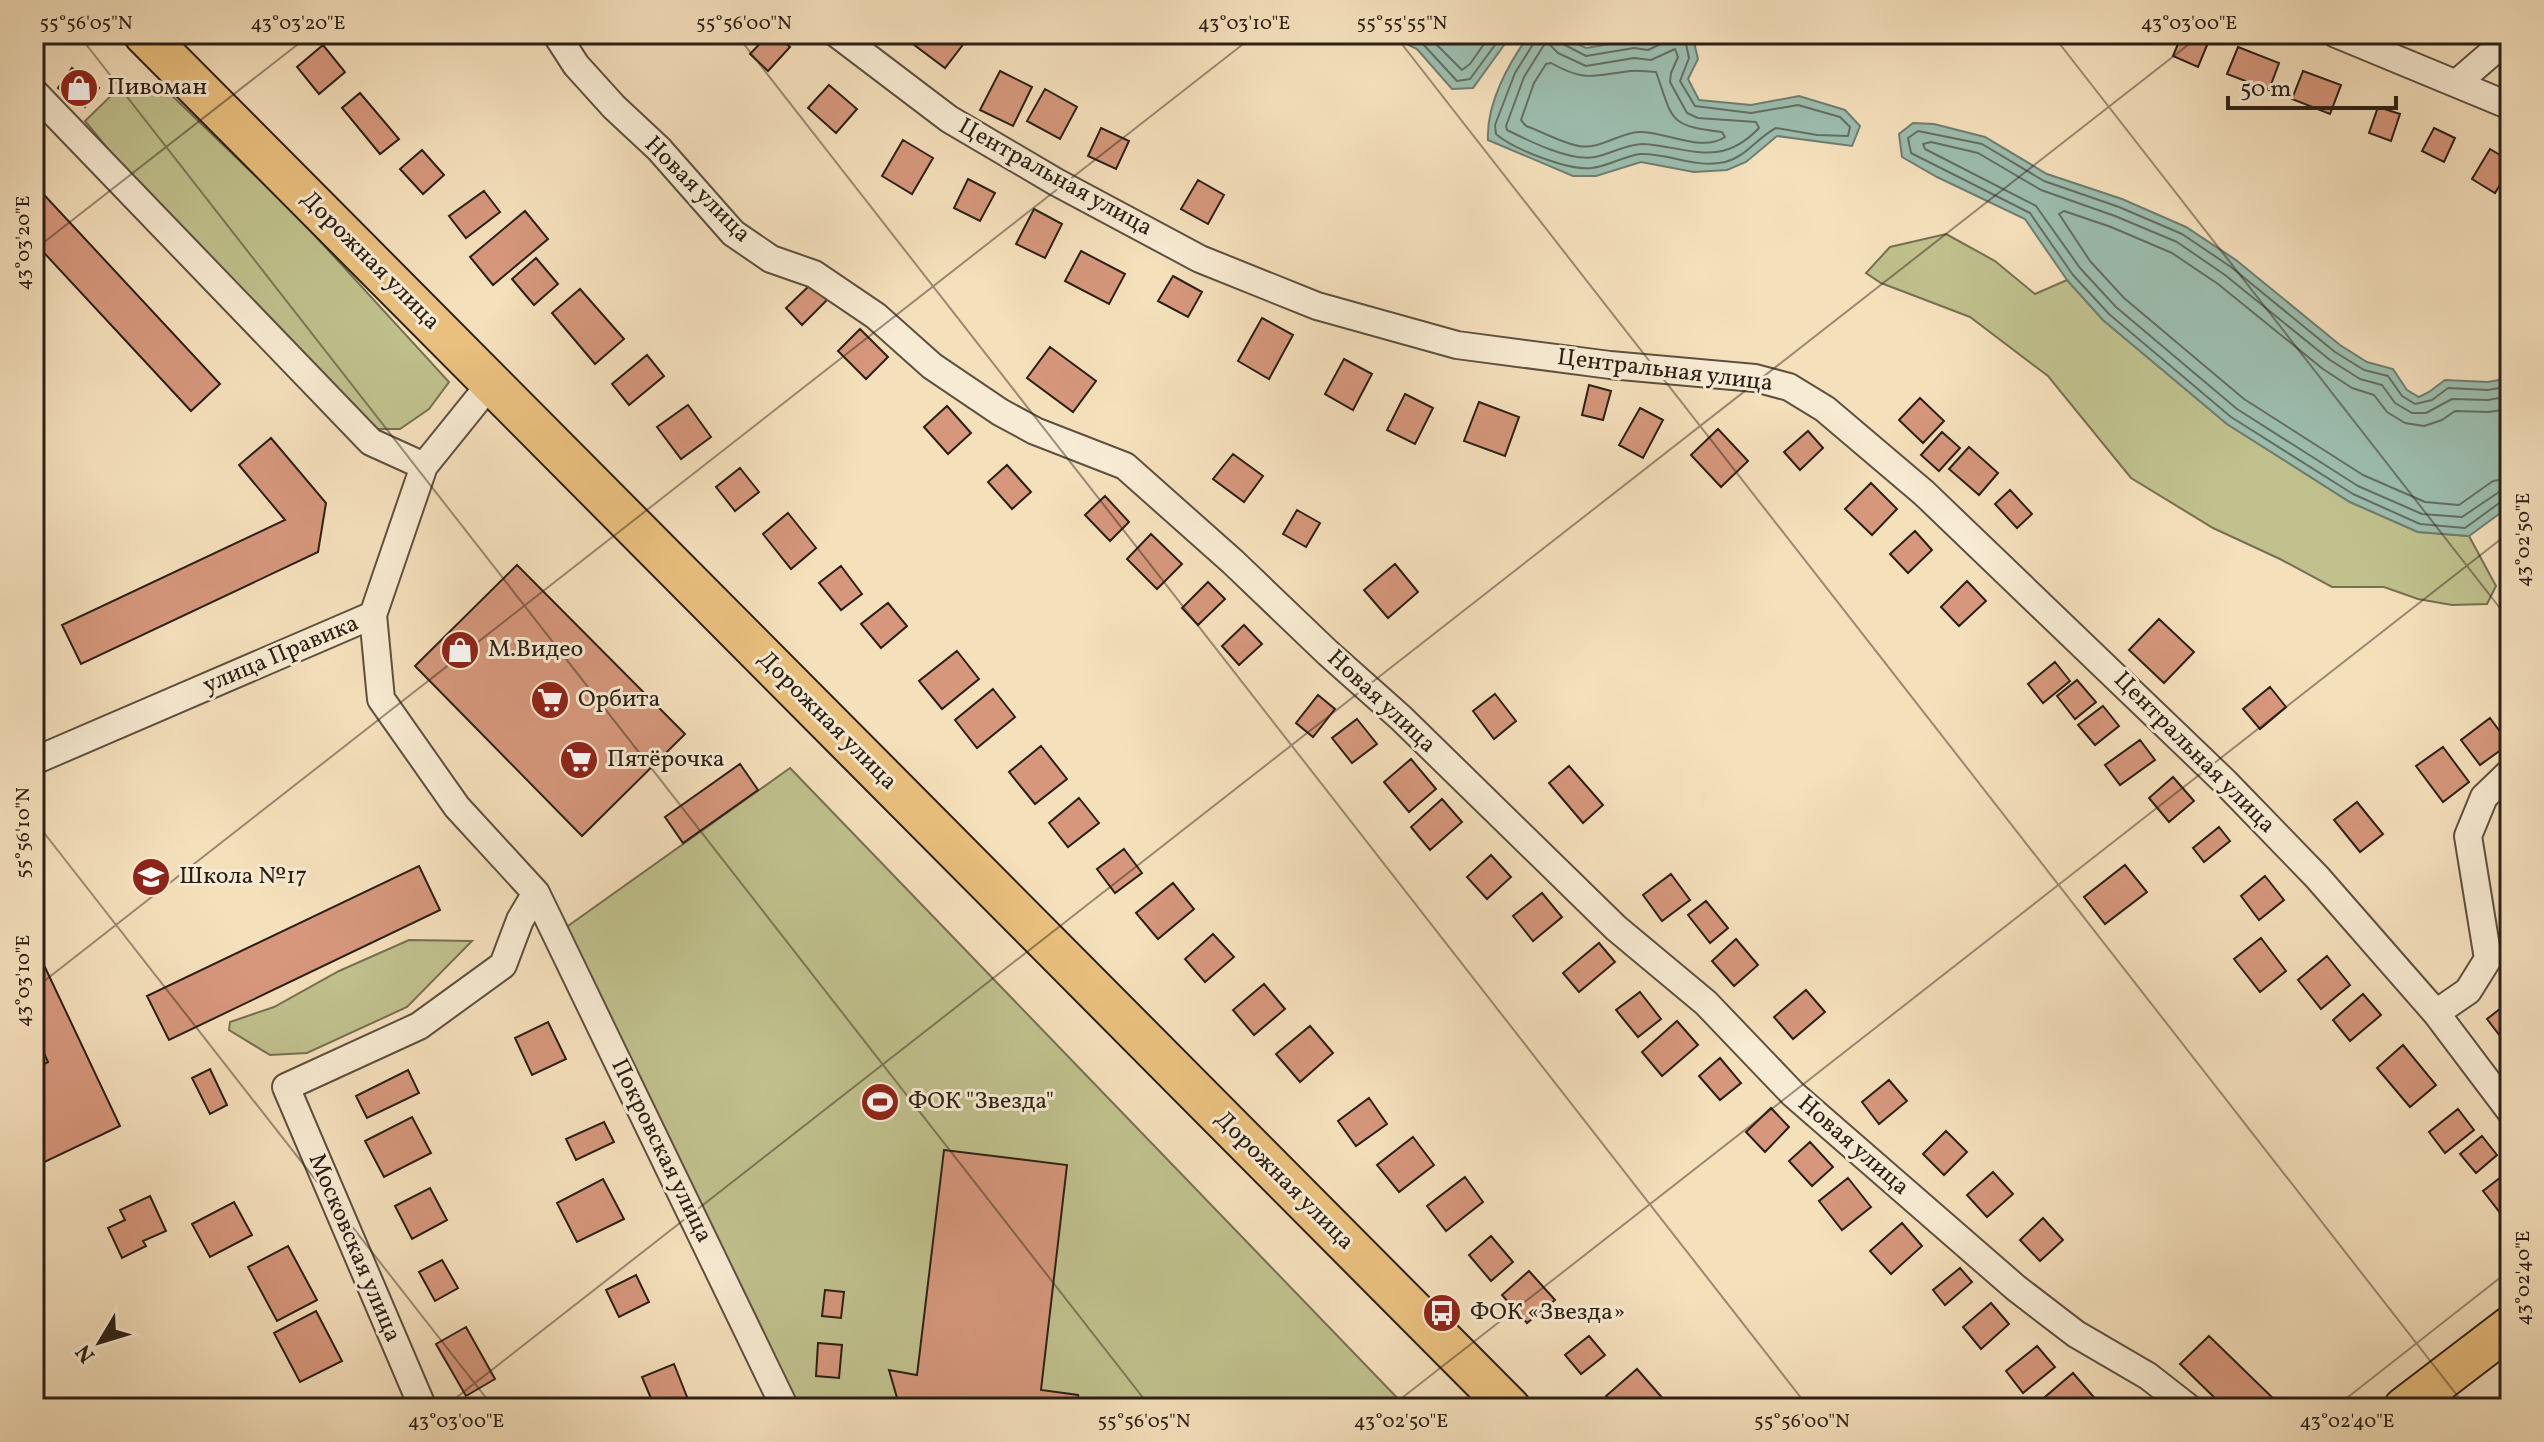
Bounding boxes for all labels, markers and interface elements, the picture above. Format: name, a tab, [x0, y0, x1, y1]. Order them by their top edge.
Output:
text: 55°56'05"N	[39, 10, 133, 38]
text: 43°03'20"E	[250, 10, 346, 38]
text: 55°56'00"N	[696, 10, 792, 38]
text: 43°03'10"E	[1198, 10, 1290, 38]
text: 55°55'55"N	[1357, 10, 1448, 38]
text: 43°03'00"E	[2141, 10, 2237, 38]
scale bar	[2228, 60, 2396, 110]
shop icon: Пивоман	[58, 67, 100, 109]
place label: Пивоман	[107, 71, 207, 105]
text: 50 m	[2240, 73, 2292, 107]
street label: Центральная улица	[952, 110, 1158, 246]
street label: Новая улица	[636, 129, 758, 251]
street label: Дорожная улица	[292, 183, 448, 339]
text: 43°03'20"E	[10, 195, 38, 291]
street label: Центральная улица	[1555, 341, 1775, 401]
text: 43°02'50"E	[2510, 493, 2538, 587]
street label: улица Правика	[198, 607, 364, 703]
shop icon: М.Видео	[439, 629, 481, 671]
place label: М.Видео	[488, 633, 583, 667]
street label: Новая улица	[1319, 642, 1443, 762]
street label: Дорожная улица	[749, 643, 905, 799]
street label: Центральная улица	[2105, 664, 2283, 842]
supermarket icon: Орбита	[529, 679, 571, 721]
place label: Орбита	[578, 683, 660, 717]
supermarket icon: Пятёрочка	[558, 739, 600, 781]
place label: Пятёрочка	[607, 743, 725, 777]
text: 55°56'10"N	[10, 787, 38, 879]
school or university icon: Школа №17	[130, 856, 172, 898]
place label: Школа №17	[179, 860, 307, 894]
text: 43°03'10"E	[10, 935, 38, 1027]
street label: Покровская улица	[602, 1053, 720, 1249]
sports icon: ФОК "Звезда"	[859, 1081, 901, 1123]
place label: ФОК "Звезда"	[908, 1085, 1054, 1119]
street label: Новая улица	[1790, 1088, 1916, 1204]
street label: Дорожная улица	[1206, 1103, 1362, 1259]
street label: Московская улица	[299, 1149, 409, 1347]
text: 43°02'40"E	[2510, 1230, 2538, 1326]
bus stop icon: ФОК «Звезда»	[1421, 1292, 1463, 1334]
place label: ФОК «Звезда»	[1470, 1296, 1625, 1330]
north arrow	[60, 1302, 140, 1382]
text: N	[69, 1337, 103, 1369]
text: 43°03'00"E	[408, 1408, 504, 1436]
text: 55°56'05"N	[1097, 1408, 1191, 1436]
text: 43°02'50"E	[1354, 1408, 1448, 1436]
text: 55°56'00"N	[1754, 1408, 1850, 1436]
text: 43°02'40"E	[2299, 1408, 2395, 1436]

